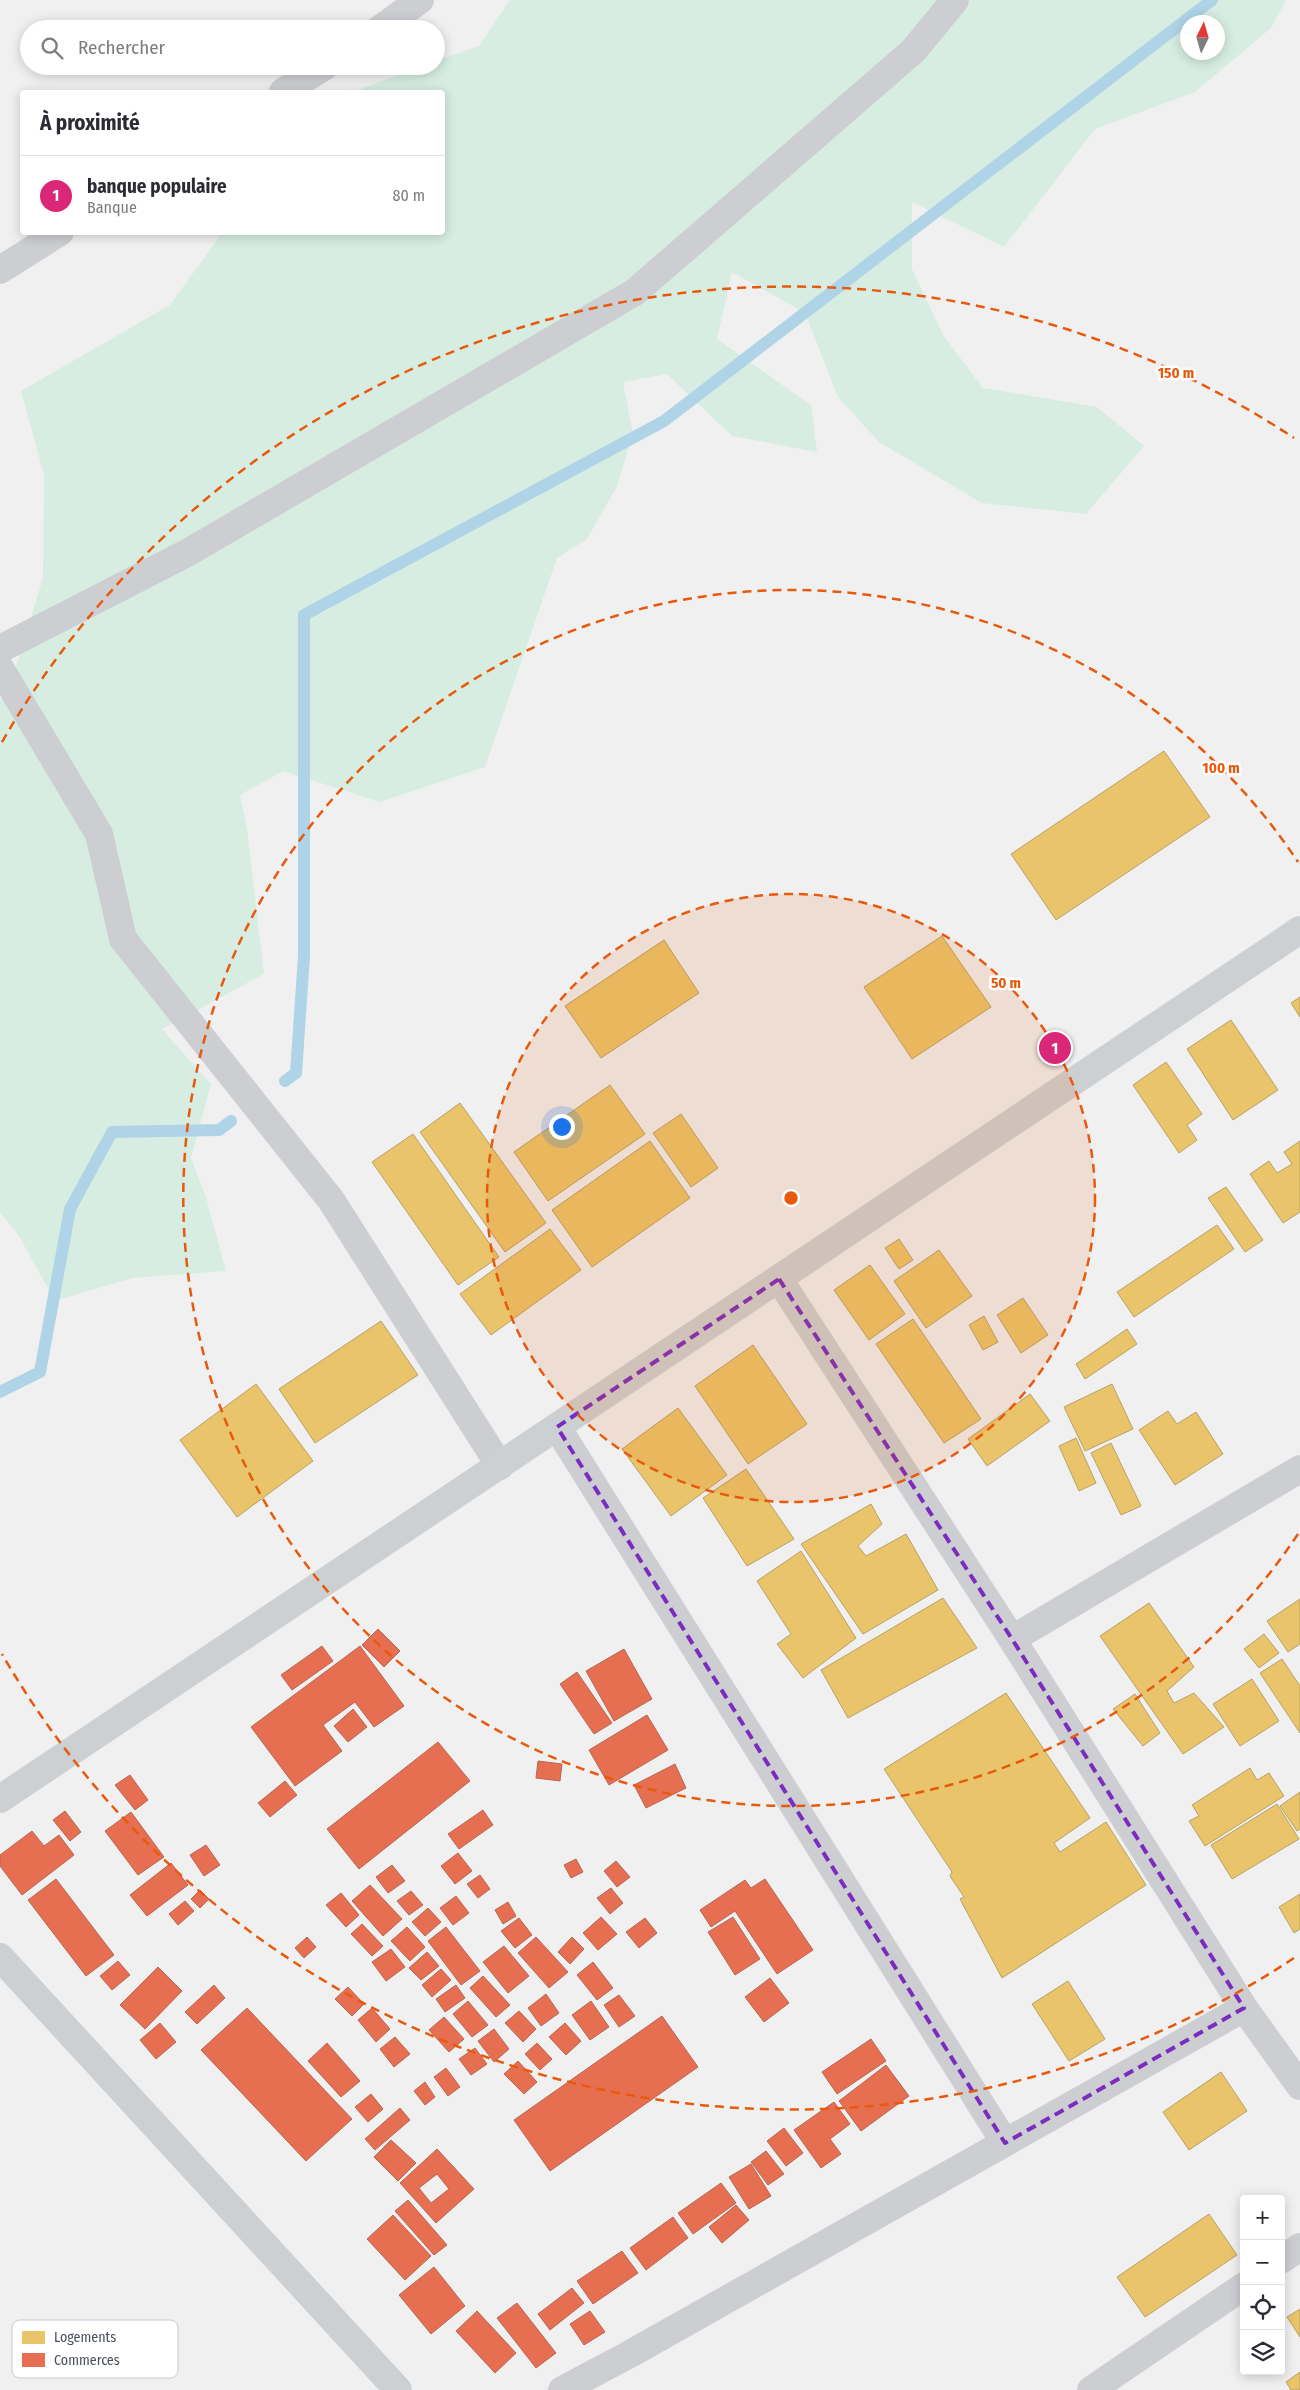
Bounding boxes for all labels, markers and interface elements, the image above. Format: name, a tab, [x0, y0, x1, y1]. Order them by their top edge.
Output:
north arrow	[1180, 15, 1225, 60]
search box	[20, 20, 445, 75]
icon: search	[38, 34, 66, 62]
text: Rechercher	[78, 36, 165, 59]
text: À proximité	[40, 110, 140, 136]
text: banque populaire	[87, 175, 227, 198]
text: 1	[53, 186, 59, 205]
text: 80 m	[393, 186, 425, 205]
text: Banque	[87, 198, 137, 217]
text: 150 m	[1158, 364, 1194, 382]
text: 100 m	[1202, 759, 1240, 777]
text: 50 m	[991, 974, 1021, 992]
pin: 1	[1039, 1029, 1071, 1067]
your location	[549, 1114, 575, 1140]
centre of rings	[782, 1189, 800, 1207]
map controls	[1240, 2195, 1285, 2375]
button: +	[1240, 2195, 1285, 2240]
button: −	[1240, 2240, 1285, 2285]
button: locate	[1240, 2285, 1285, 2330]
legend	[12, 2320, 178, 2378]
text: Logements	[54, 2329, 116, 2346]
button: layers	[1240, 2330, 1285, 2375]
text: Commerces	[54, 2352, 120, 2369]

